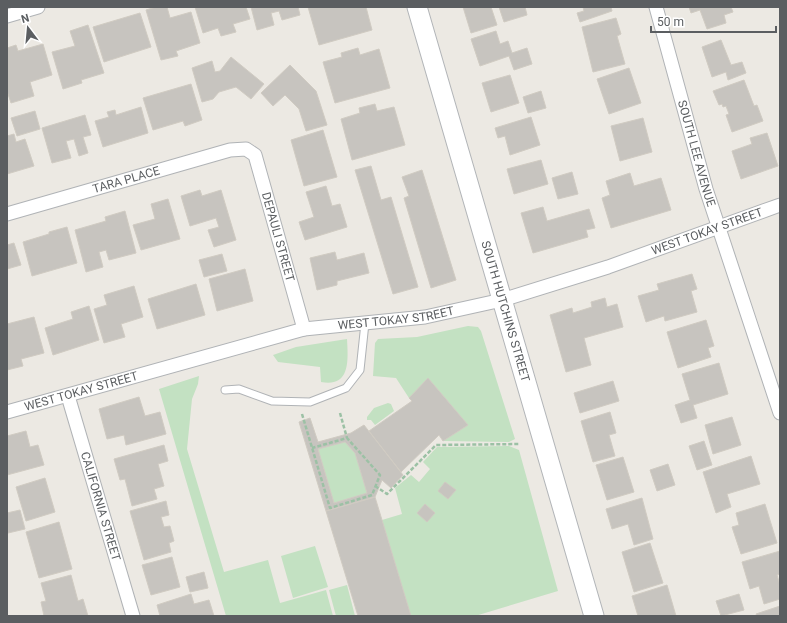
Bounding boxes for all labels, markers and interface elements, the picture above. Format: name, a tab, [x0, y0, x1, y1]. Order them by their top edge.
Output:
north arrow	[8, 8, 48, 48]
scale bar	[651, 8, 776, 34]
text: N	[20, 11, 31, 26]
text: 50 m	[657, 15, 684, 29]
street label: SOUTH LEE AVENUE	[675, 99, 718, 209]
street label: TARA PLACE	[91, 163, 162, 196]
street label: DEPAULI STREET	[259, 191, 297, 283]
street label: WEST TOKAY STREET	[649, 205, 764, 258]
street label: SOUTH HUTCHINS STREET	[478, 239, 533, 384]
street label: WEST TOKAY STREET	[337, 304, 455, 333]
street label: WEST TOKAY STREET	[23, 369, 139, 414]
street label: CALIFORNIA STREET	[78, 450, 123, 562]

